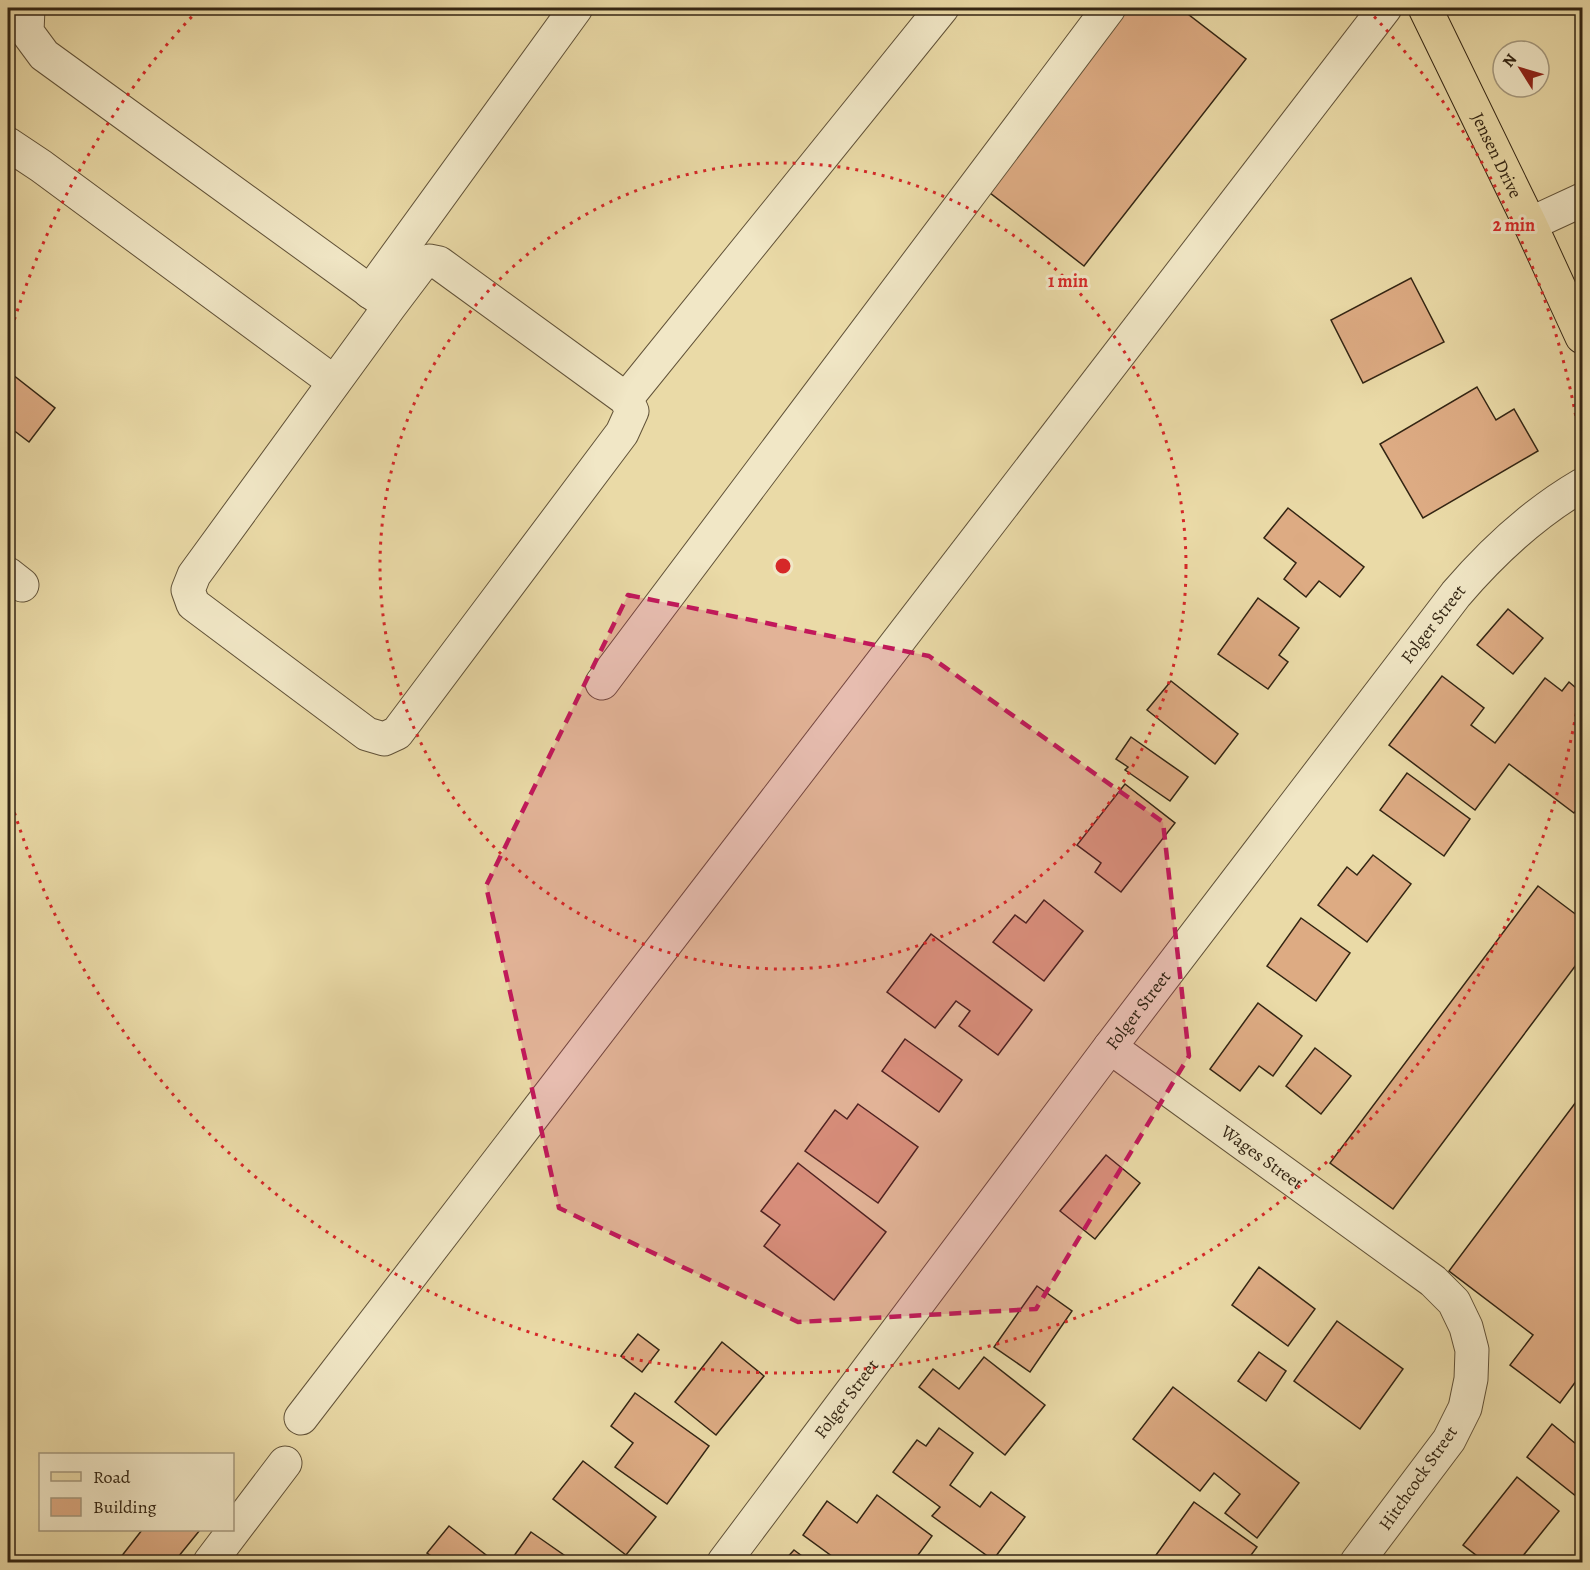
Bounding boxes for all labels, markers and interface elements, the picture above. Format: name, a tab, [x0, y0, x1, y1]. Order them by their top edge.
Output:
north arrow	[1491, 39, 1551, 99]
text: N	[1498, 49, 1522, 72]
street label: Jensen Drive	[1466, 109, 1528, 202]
text: 2 min	[1493, 213, 1535, 237]
text: 1 min	[1048, 269, 1088, 293]
centre of rings	[773, 556, 793, 576]
street label: Folger Street	[1395, 579, 1471, 668]
street label: Folger Street	[1100, 966, 1176, 1055]
street label: Wages Street	[1216, 1119, 1308, 1195]
street label: Folger Street	[809, 1354, 884, 1443]
street label: Hitchcock Street	[1373, 1421, 1463, 1535]
legend	[39, 1453, 234, 1531]
text: Road	[93, 1465, 131, 1489]
text: Building	[93, 1495, 157, 1519]

